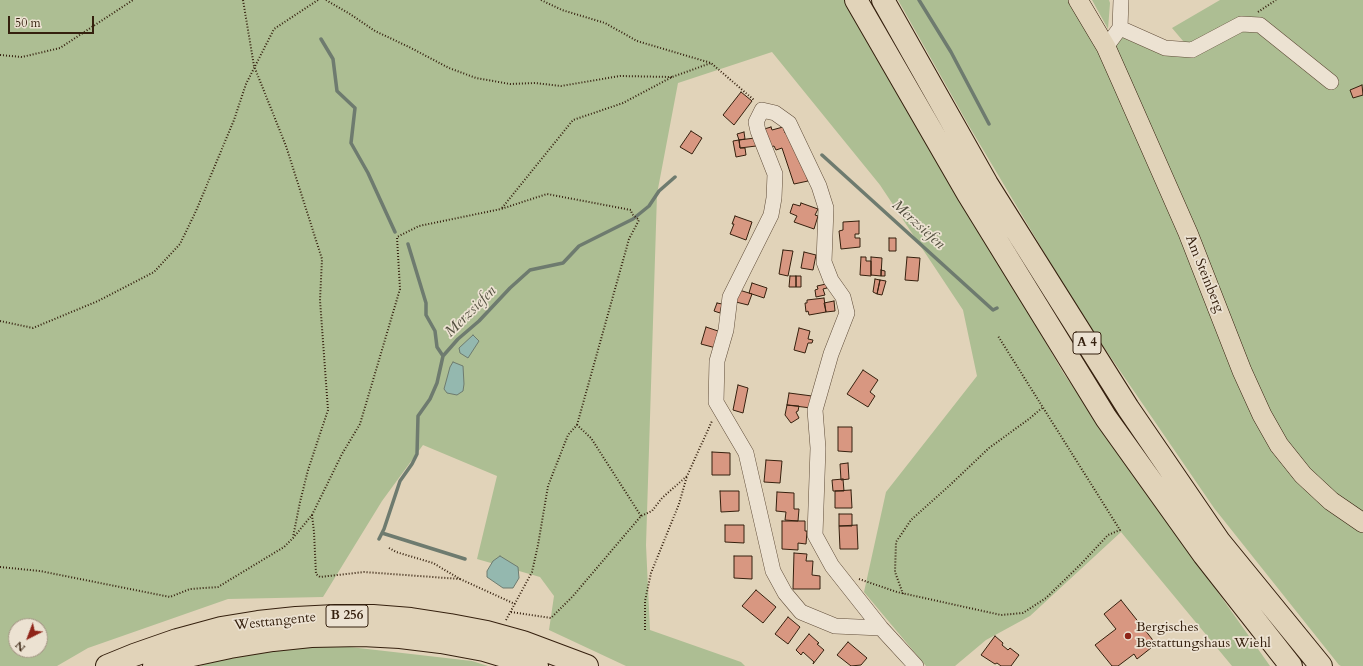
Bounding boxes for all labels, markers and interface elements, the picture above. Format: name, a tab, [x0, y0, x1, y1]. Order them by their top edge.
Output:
scale bar	[10, 8, 96, 34]
text: 50 m	[15, 15, 41, 31]
water label: Merzsiefen	[888, 197, 948, 253]
street label: Am Steinberg	[1181, 233, 1227, 315]
water label: Merzsiefen	[442, 283, 500, 341]
road number: A 4	[1073, 332, 1101, 354]
road number: B 256	[326, 605, 368, 627]
street label: Westtangente	[233, 609, 317, 635]
north arrow	[8, 618, 48, 658]
place label: Bergisches Bestattungshaus Wiehl	[1136, 620, 1271, 652]
marker: Bergisches Bestattungshaus Wiehl	[1123, 631, 1133, 641]
text: N	[12, 638, 29, 655]

